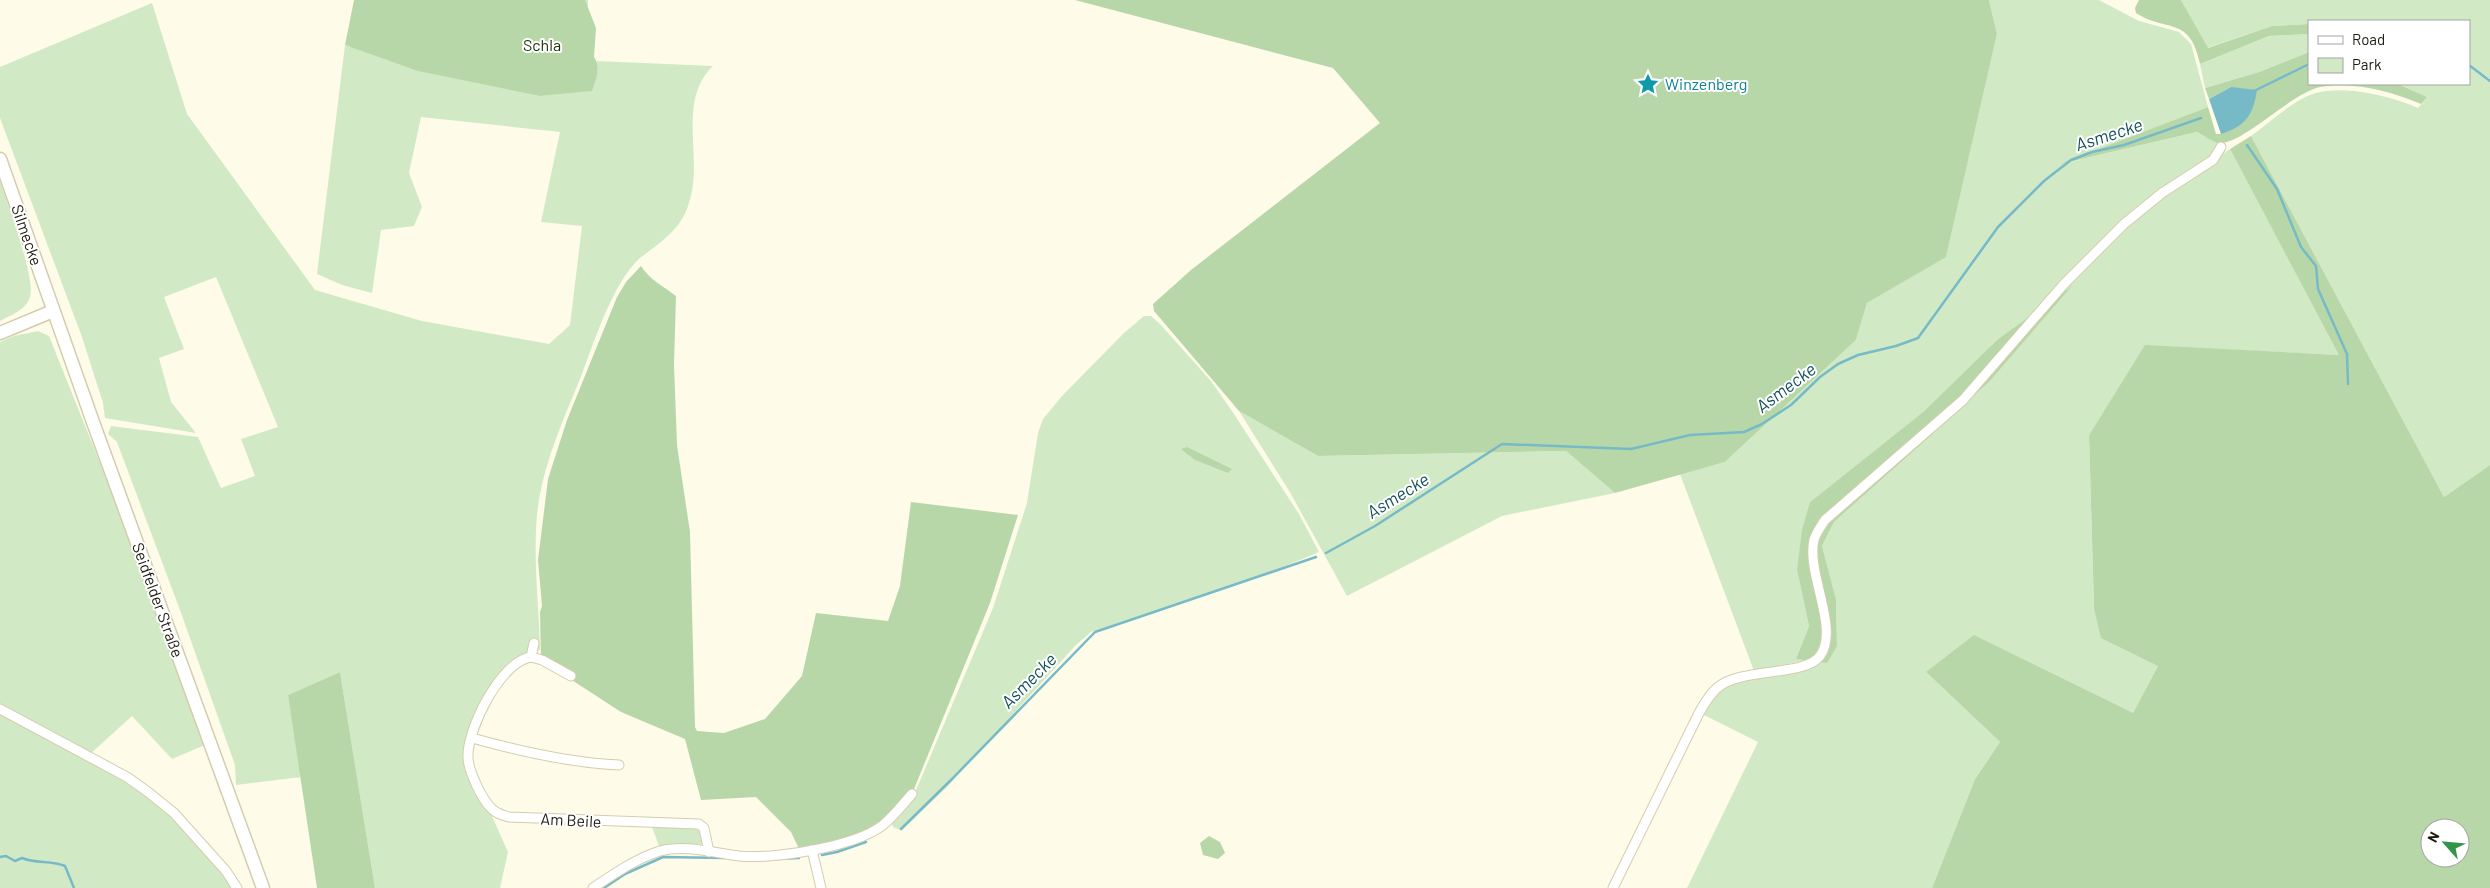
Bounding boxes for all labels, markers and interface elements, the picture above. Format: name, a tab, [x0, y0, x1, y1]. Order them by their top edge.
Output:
legend	[2308, 20, 2470, 85]
text: Road	[2352, 30, 2385, 48]
park label: Schla	[523, 35, 561, 54]
text: Park	[2352, 55, 2382, 73]
place icon: Winzenberg	[1635, 71, 1661, 97]
place label: Winzenberg	[1665, 74, 1747, 93]
water label: Asmecke	[2072, 113, 2145, 155]
street label: Silmecke	[8, 202, 47, 268]
water label: Asmecke	[1751, 358, 1820, 417]
water label: Asmecke	[1362, 467, 1433, 523]
street label: Seidfelder Straße	[129, 540, 188, 660]
water label: Asmecke	[996, 648, 1061, 713]
street label: Am Beile	[540, 808, 602, 831]
north arrow	[2420, 818, 2470, 868]
text: N	[2423, 829, 2443, 845]

